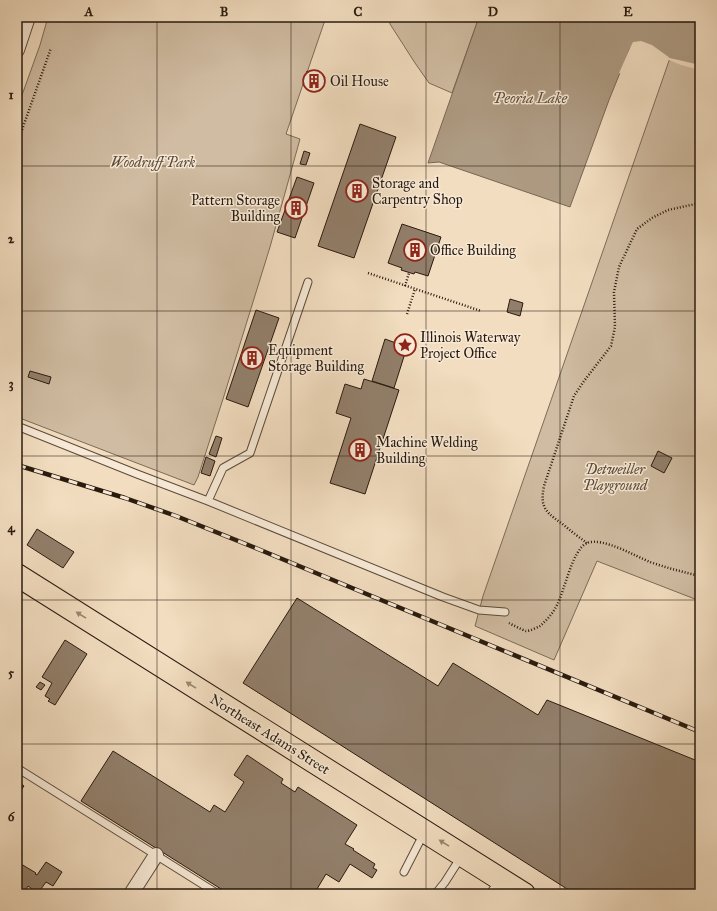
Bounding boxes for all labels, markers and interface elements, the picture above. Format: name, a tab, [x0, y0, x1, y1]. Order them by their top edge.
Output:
text: A	[84, 4, 94, 20]
text: B	[220, 4, 229, 20]
text: C	[354, 4, 363, 20]
text: D	[488, 4, 498, 20]
text: E	[623, 4, 633, 20]
building icon: Oil House	[301, 68, 327, 94]
place label: Oil House	[330, 73, 389, 90]
text: 1	[8, 87, 14, 103]
water label: Peoria Lake	[493, 89, 568, 107]
park label: Woodruff Park	[111, 154, 196, 171]
place label: Storage and Carpentry Shop	[372, 175, 463, 208]
building icon: Storage and Carpentry Shop	[344, 178, 370, 204]
place label: Pattern Storage Building	[191, 192, 280, 225]
building icon: Pattern Storage Building	[283, 195, 309, 221]
text: 2	[8, 231, 15, 247]
building icon: Office Building	[402, 237, 428, 263]
place label: Office Building	[430, 242, 516, 259]
place label: Illinois Waterway Project Office	[420, 329, 521, 362]
place icon: Illinois Waterway Project Office	[392, 332, 418, 358]
place label: Equipment Storage Building	[268, 342, 364, 375]
building icon: Equipment Storage Building	[239, 345, 265, 371]
text: 3	[8, 376, 14, 392]
place label: Machine Welding Building	[376, 434, 478, 467]
building icon: Machine Welding Building	[347, 437, 373, 463]
park label: Detweiller Playground	[583, 461, 649, 494]
text: 4	[7, 520, 15, 536]
one-way arrow	[75, 612, 87, 619]
text: 5	[8, 665, 15, 681]
one-way arrow	[185, 681, 197, 688]
street label: Northeast Adams Street	[207, 691, 333, 778]
text: 6	[8, 809, 16, 825]
one-way arrow	[438, 840, 449, 847]

